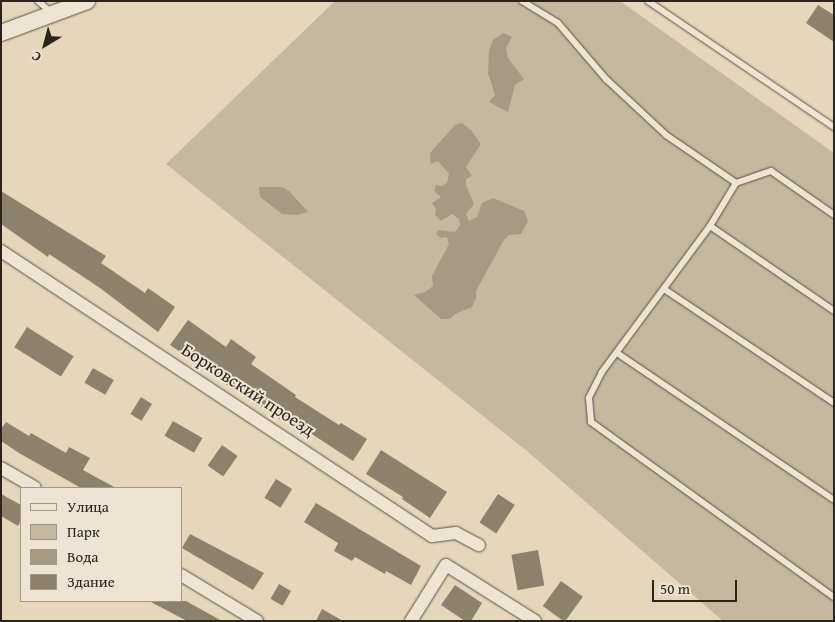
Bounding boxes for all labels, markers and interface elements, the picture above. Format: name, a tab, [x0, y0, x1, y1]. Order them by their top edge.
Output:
north arrow	[20, 20, 70, 70]
text: С	[27, 47, 45, 67]
street label: Борковский проезд	[177, 339, 319, 441]
legend	[20, 487, 182, 602]
text: Улица	[67, 496, 109, 517]
text: Парк	[67, 521, 100, 542]
text: Вода	[67, 546, 98, 567]
scale bar	[655, 570, 740, 602]
text: Здание	[67, 571, 115, 592]
text: 50 m	[660, 578, 690, 599]

